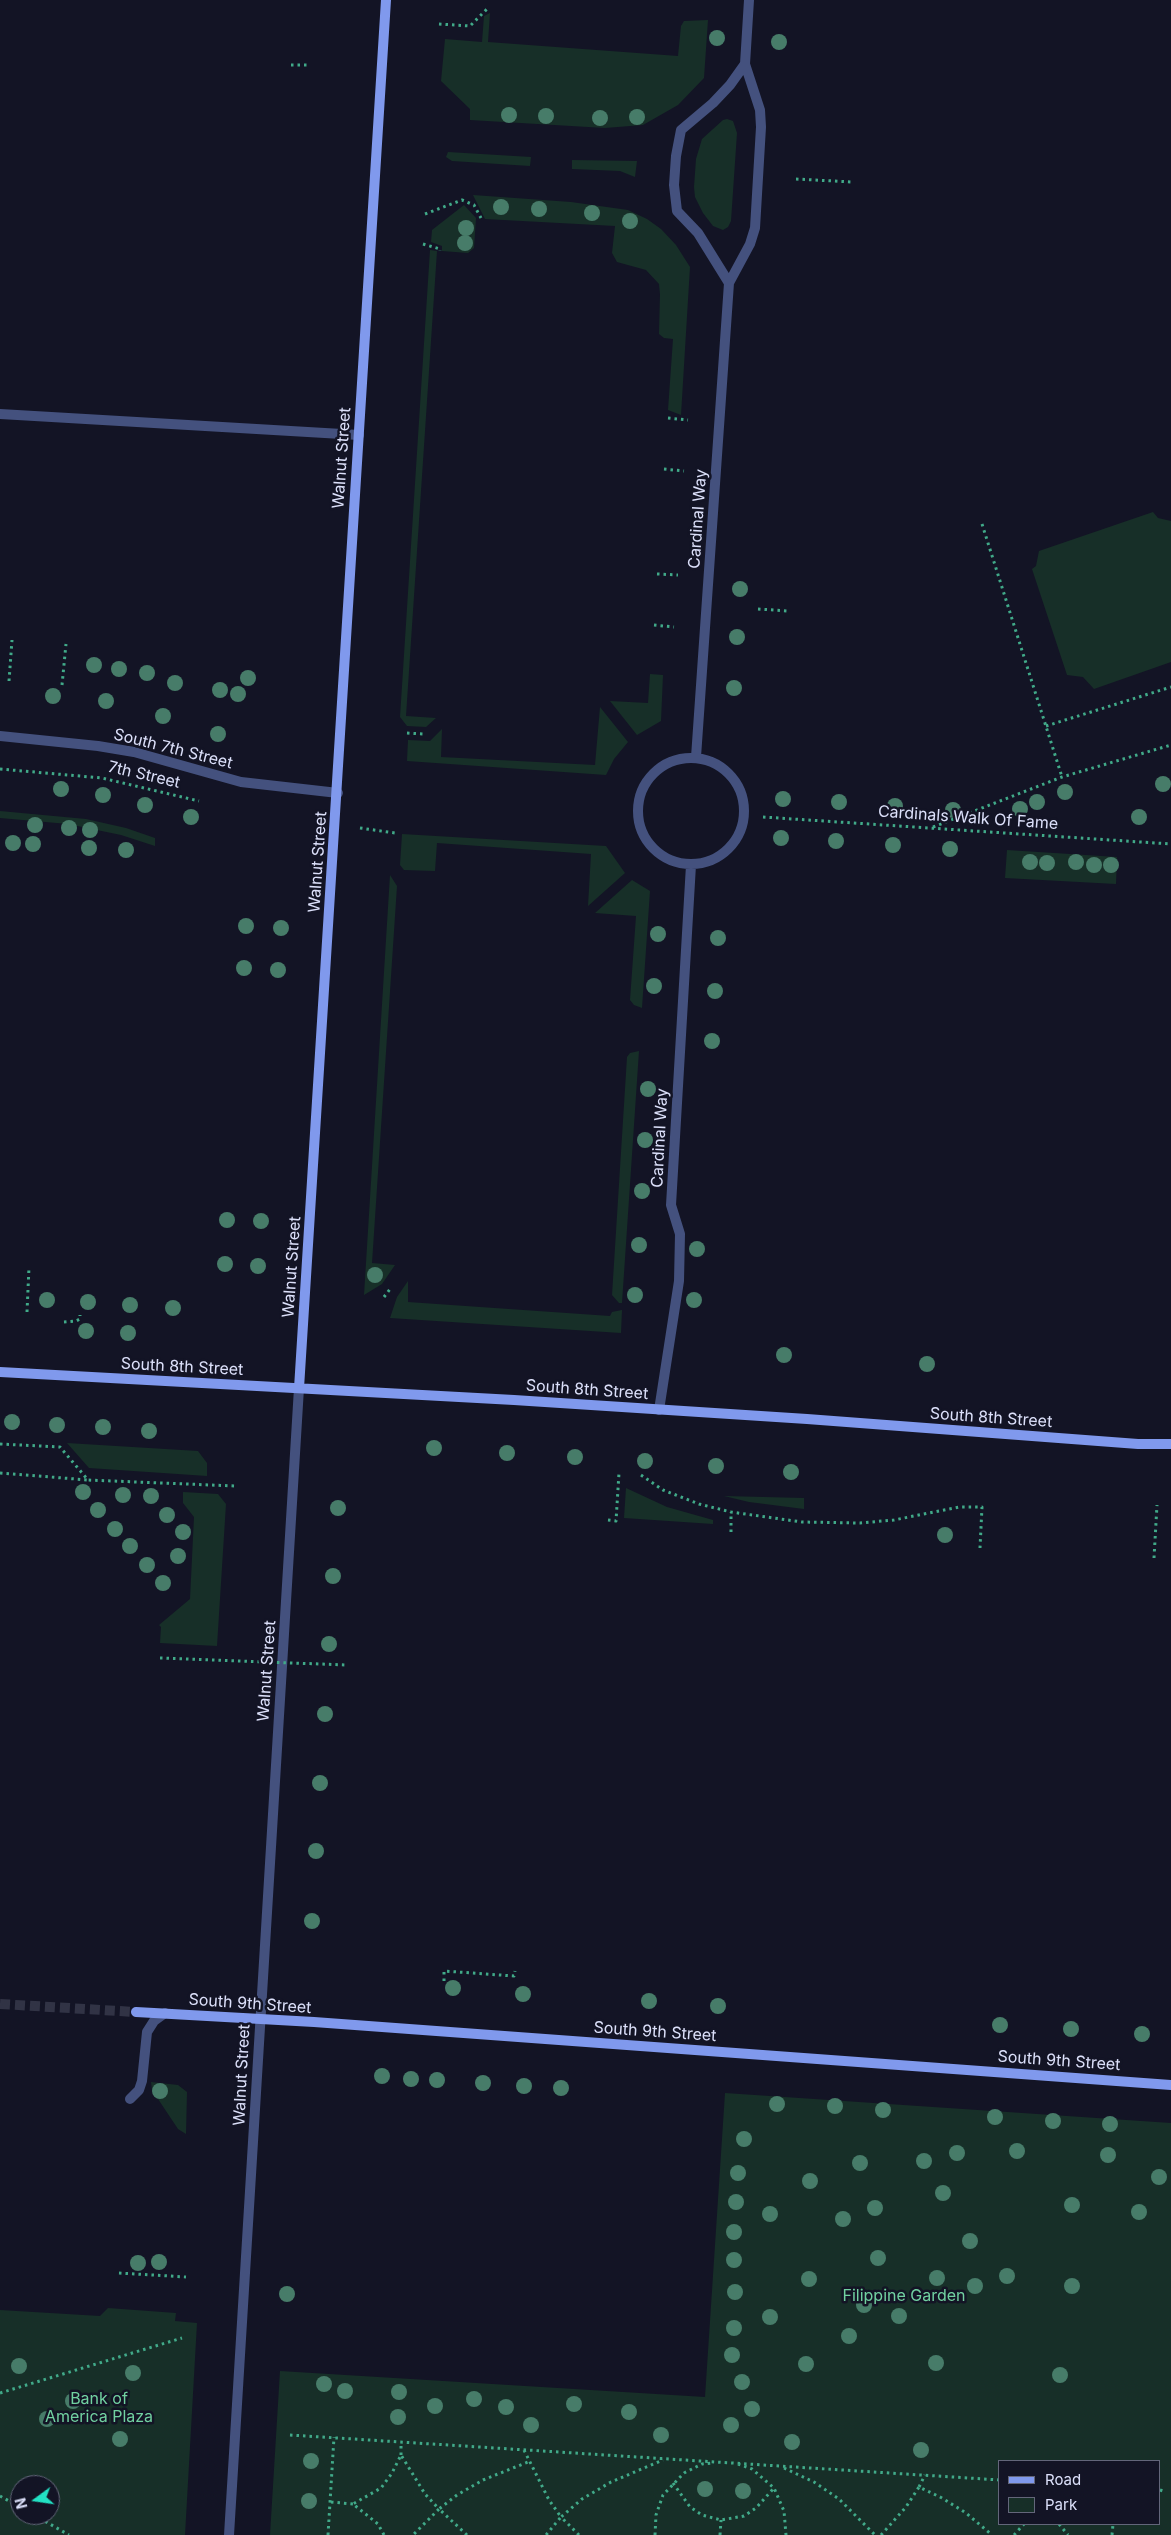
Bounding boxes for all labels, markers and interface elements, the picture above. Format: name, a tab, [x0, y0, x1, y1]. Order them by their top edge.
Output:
street label: Walnut Street	[329, 407, 355, 509]
street label: Cardinal Way	[685, 469, 711, 569]
street label: South 7th Street	[112, 725, 234, 773]
street label: 7th Street	[106, 757, 182, 793]
street label: Cardinals Walk Of Fame	[877, 802, 1059, 834]
street label: Walnut Street	[305, 811, 331, 913]
street label: Cardinal Way	[648, 1088, 672, 1188]
street label: Walnut Street	[279, 1216, 305, 1318]
street label: South 8th Street	[120, 1354, 244, 1380]
street label: South 8th Street	[525, 1376, 649, 1404]
street label: South 8th Street	[929, 1404, 1053, 1432]
street label: Walnut Street	[254, 1620, 280, 1722]
street label: South 9th Street	[188, 1990, 312, 2018]
street label: South 9th Street	[593, 2018, 717, 2046]
street label: Walnut Street	[230, 2024, 254, 2126]
street label: South 9th Street	[997, 2047, 1121, 2075]
park label: Filippine Garden	[842, 2286, 966, 2306]
park label: Bank of America Plaza	[45, 2389, 153, 2427]
legend	[998, 2460, 1161, 2525]
text: Road	[1045, 2470, 1081, 2489]
north arrow	[10, 2475, 60, 2525]
text: Park	[1045, 2495, 1077, 2514]
text: N	[11, 2496, 30, 2511]

